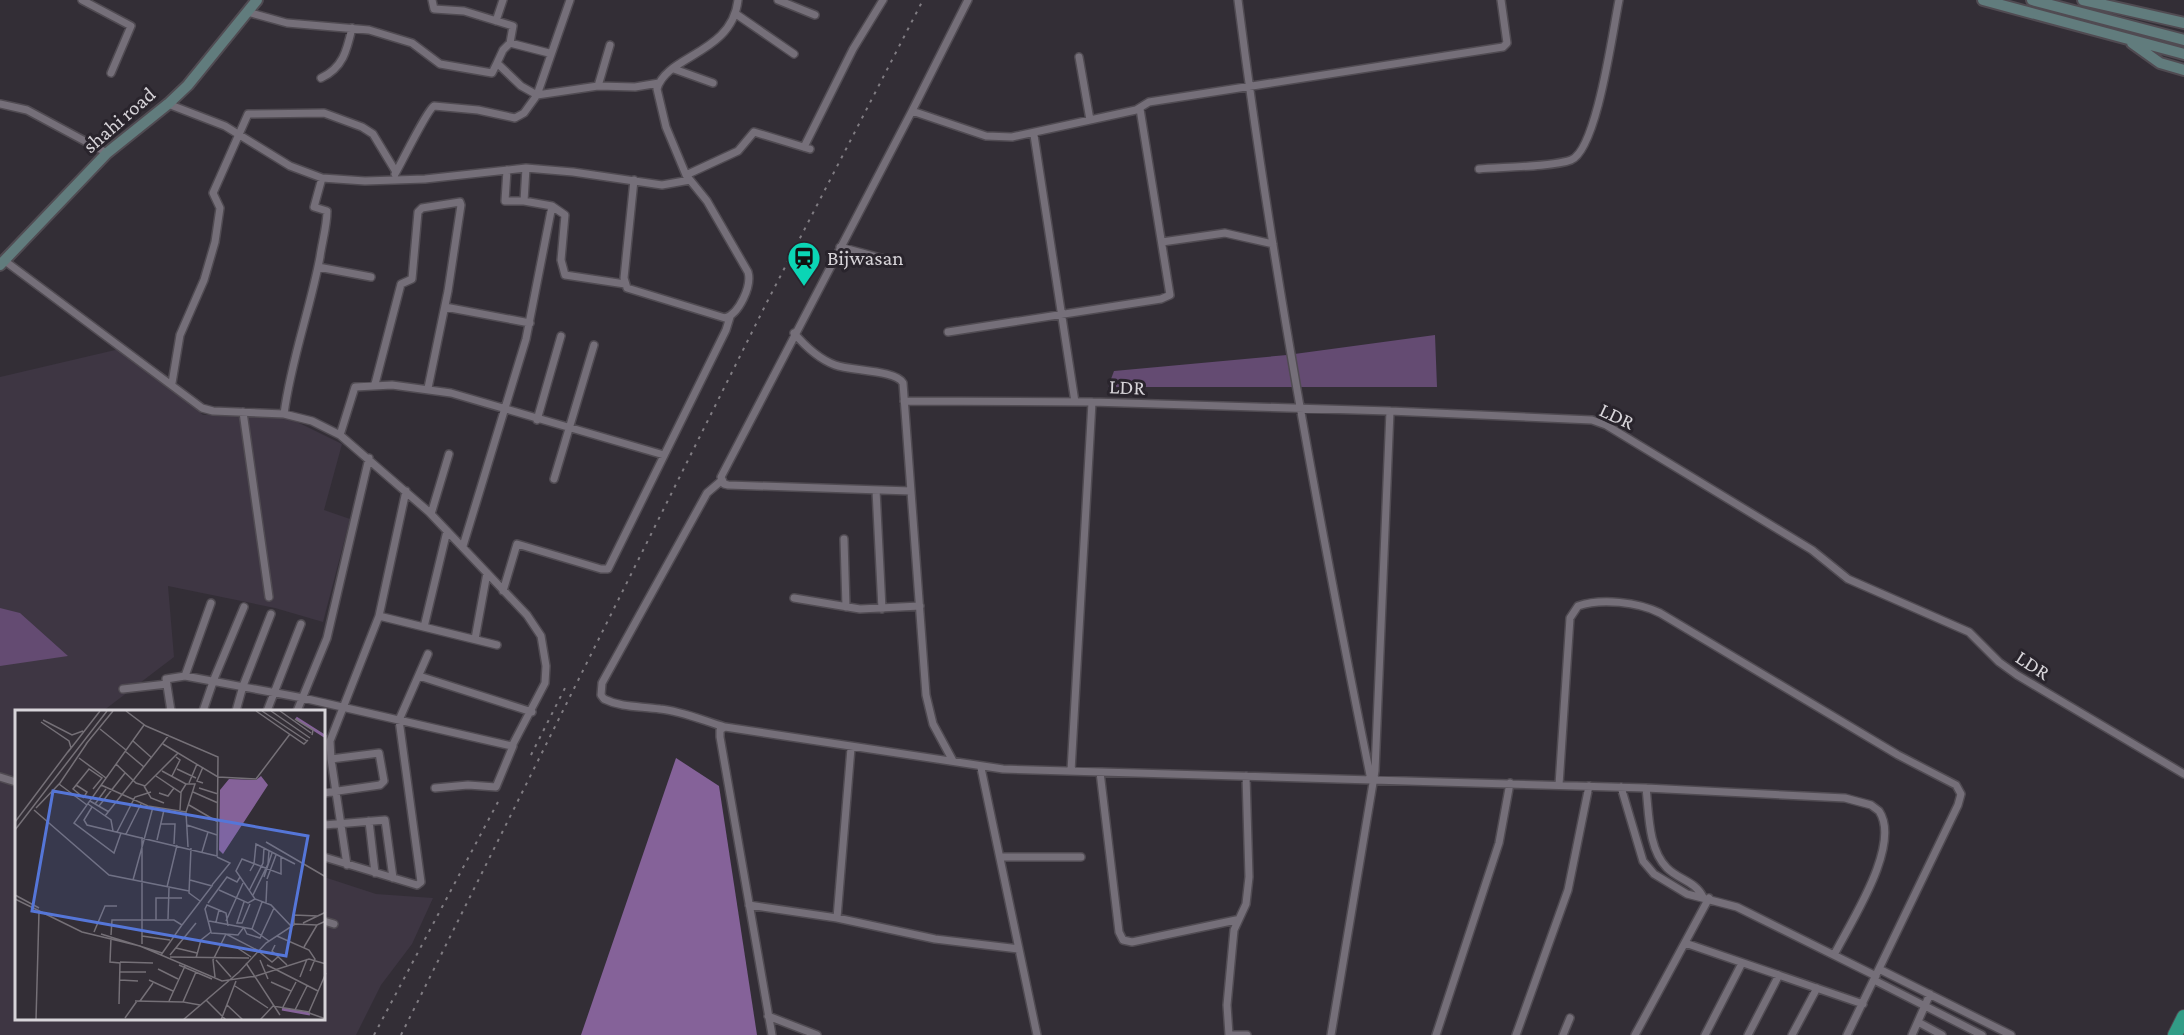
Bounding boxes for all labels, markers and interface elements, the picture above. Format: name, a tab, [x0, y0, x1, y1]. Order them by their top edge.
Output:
street label: shahi road	[78, 82, 160, 158]
station icon: Bijwasan	[786, 240, 822, 287]
place label: Bijwasan	[827, 246, 903, 270]
street label: LDR	[1109, 374, 1146, 400]
street label: LDR	[1596, 397, 1639, 435]
street label: LDR	[2011, 645, 2055, 685]
inset map	[15, 710, 326, 1020]

